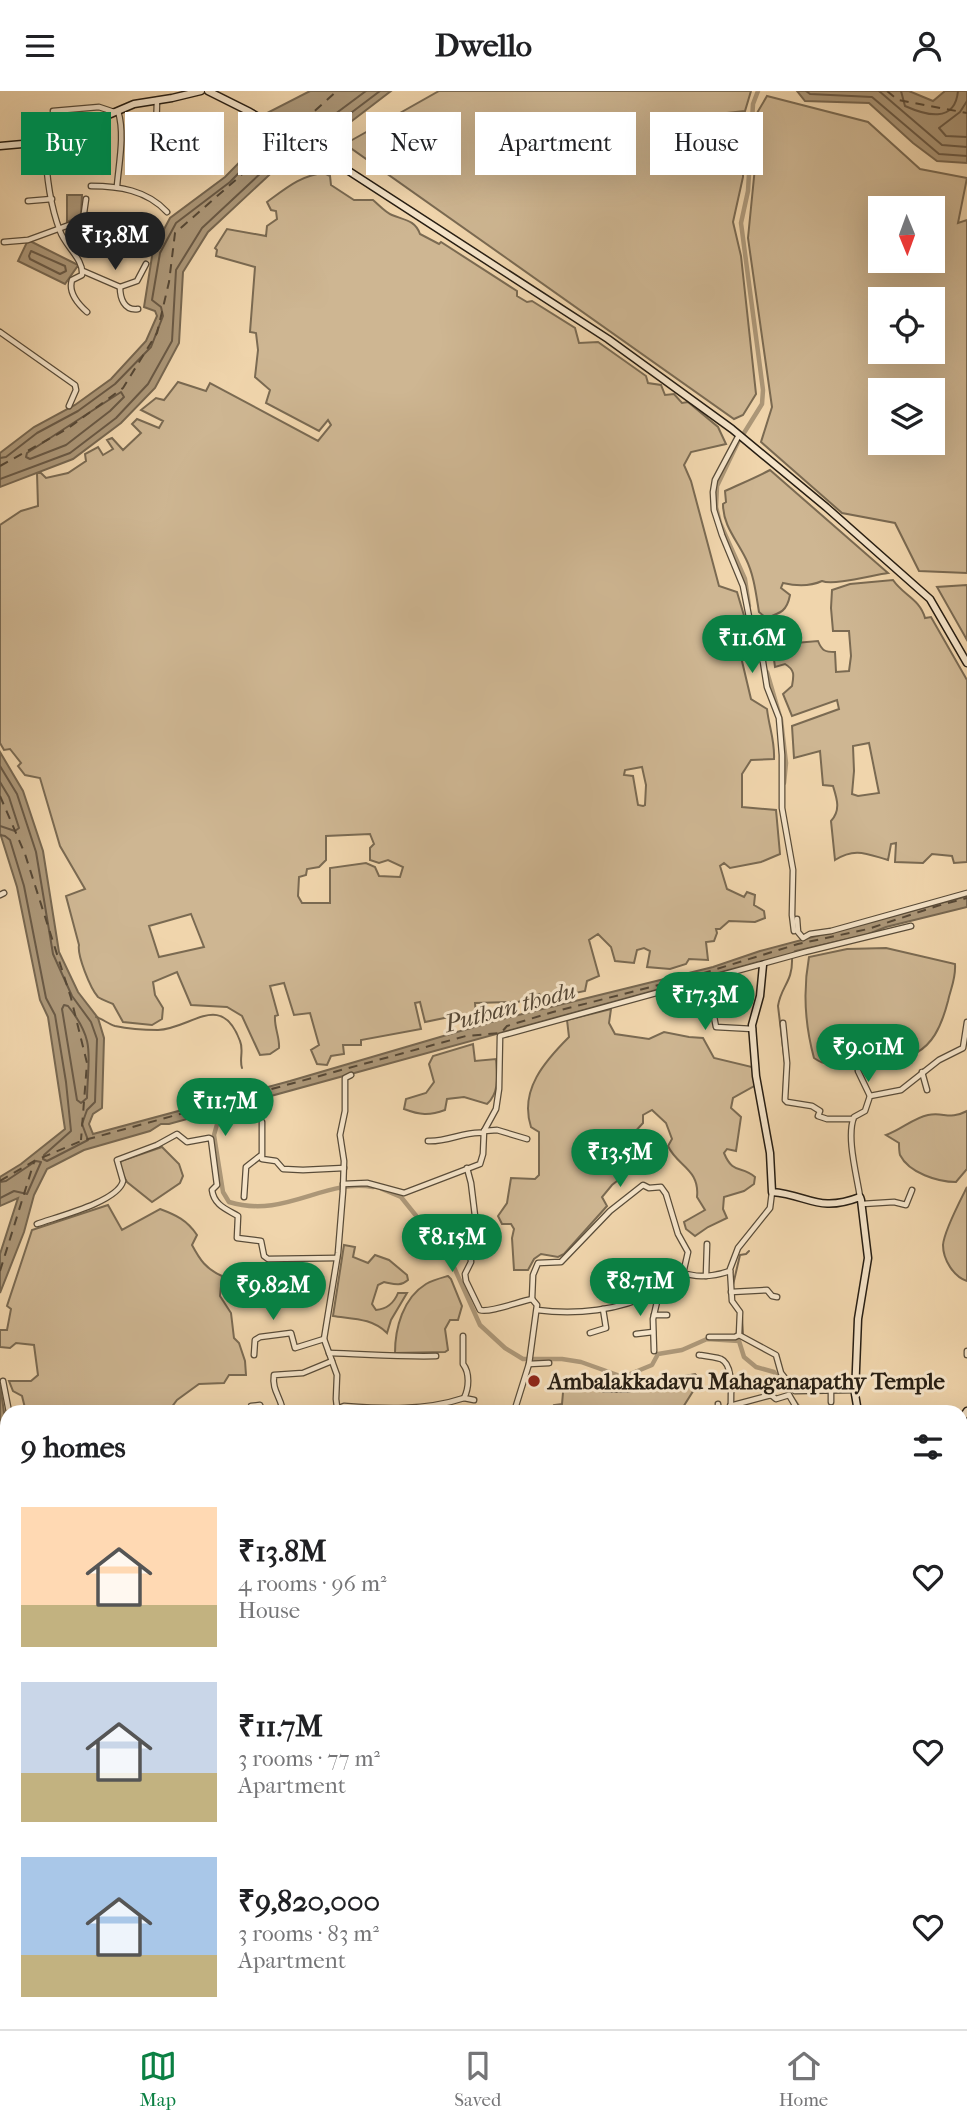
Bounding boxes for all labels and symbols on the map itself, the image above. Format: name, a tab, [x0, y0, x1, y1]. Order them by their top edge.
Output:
north arrow	[868, 196, 945, 273]
pin: ₹13.8M	[58, 213, 172, 272]
pin: ₹11.6M	[695, 615, 809, 675]
pin: ₹17.3M	[648, 972, 762, 1032]
water label: Puthan thodu	[440, 976, 579, 1038]
pin: ₹9.01M	[811, 1025, 925, 1084]
pin: ₹11.7M	[168, 1079, 282, 1138]
pin: ₹13.5M	[563, 1129, 677, 1189]
pin: ₹8.15M	[395, 1215, 509, 1274]
pin: ₹8.71M	[583, 1259, 697, 1318]
pin: ₹9.82M	[216, 1263, 330, 1322]
place label: Ambalakkadavu Mahaganapathy Temple	[546, 1368, 945, 1395]
marker: Ambalakkadavu Mahaganapathy Temple	[526, 1373, 542, 1389]

